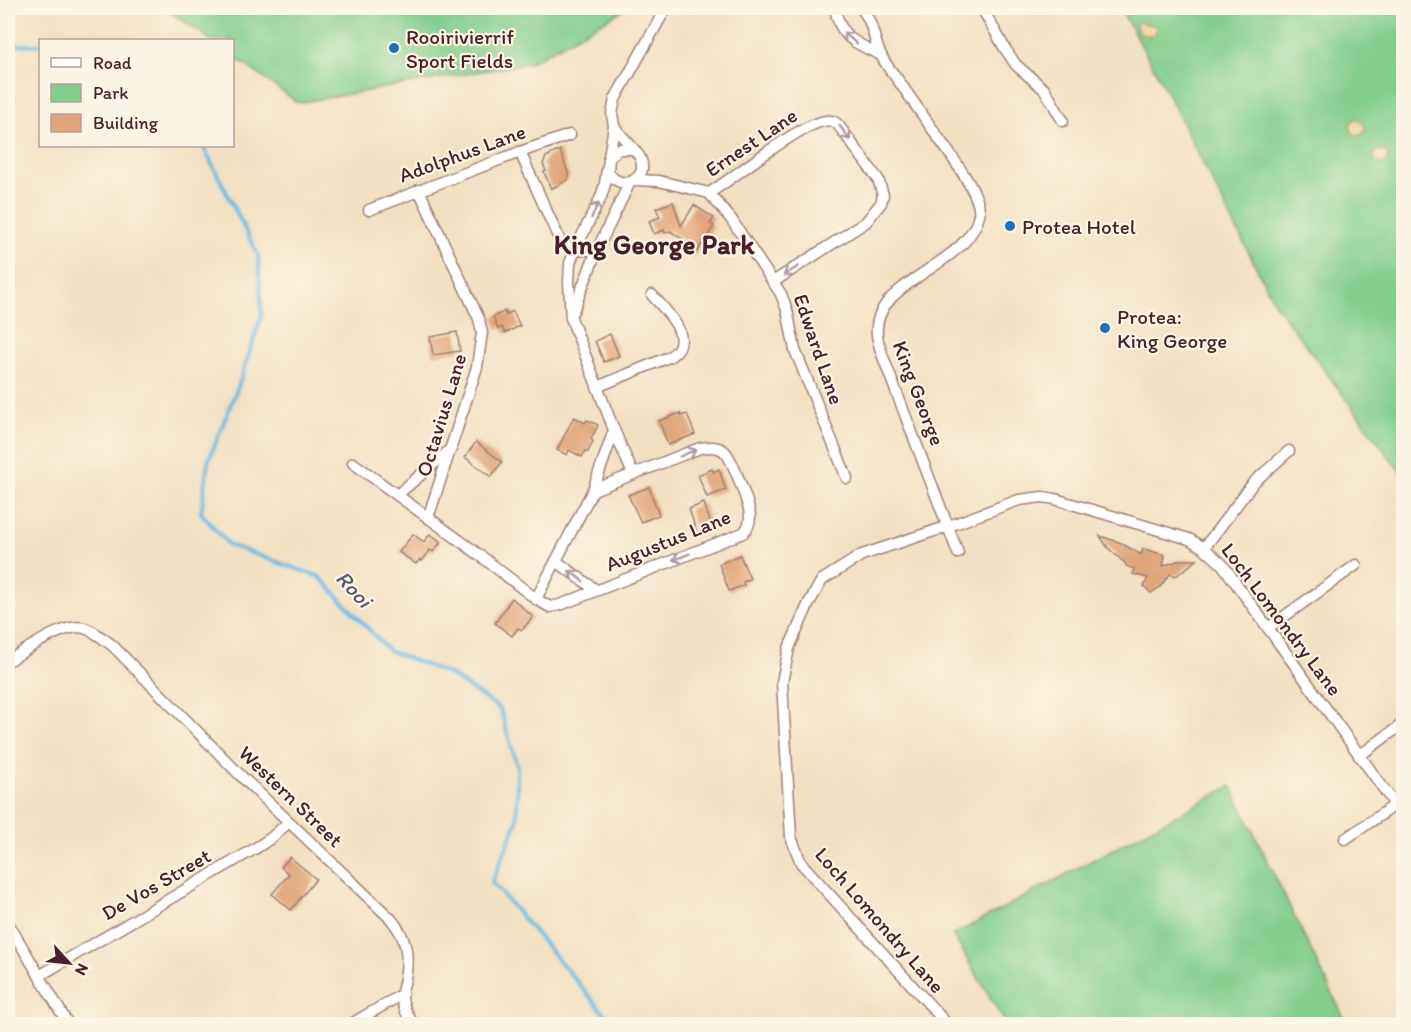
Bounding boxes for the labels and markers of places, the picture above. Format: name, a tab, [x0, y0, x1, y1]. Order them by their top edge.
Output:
place label: Rooirivierrif Sport Fields	[406, 24, 514, 73]
marker: Rooirivierrif Sport Fields	[387, 41, 401, 55]
place label: Protea Hotel	[1022, 214, 1136, 239]
marker: Protea Hotel	[1003, 219, 1017, 233]
place label: Protea: King George	[1117, 304, 1227, 353]
marker: Protea: King George	[1098, 321, 1112, 335]

